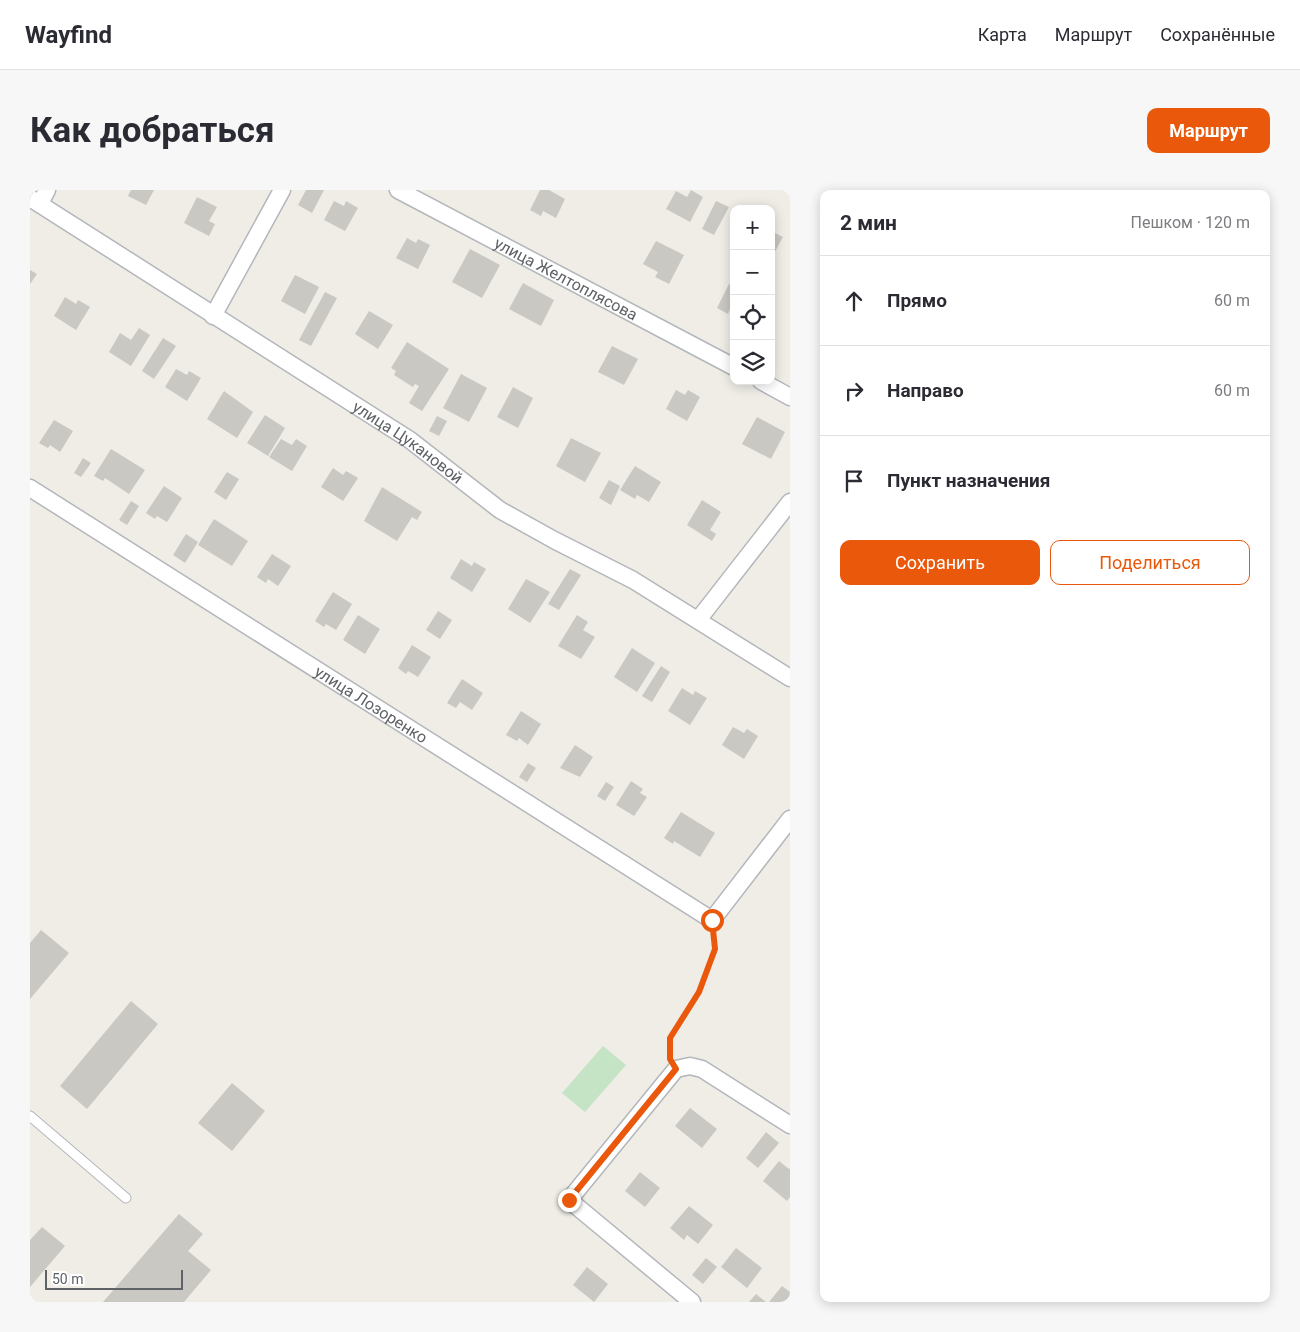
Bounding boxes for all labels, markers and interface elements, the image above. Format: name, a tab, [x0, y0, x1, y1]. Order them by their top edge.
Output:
text: Wayfind	[25, 21, 112, 49]
text: Карта	[978, 24, 1027, 45]
text: Маршрут	[1055, 24, 1132, 45]
text: Сохранённые	[1160, 24, 1275, 45]
button: Маршрут	[1147, 108, 1270, 153]
text: Как добраться	[30, 110, 275, 151]
map controls	[730, 205, 775, 385]
button: +	[730, 205, 775, 250]
text: 2 мин	[840, 211, 897, 235]
text: Пешком · 120 m	[1131, 213, 1250, 232]
street label: улица Желтоплясова	[491, 233, 641, 324]
button: −	[730, 250, 775, 295]
icon: ahead	[840, 287, 868, 315]
text: Прямо	[887, 289, 947, 312]
text: 60 m	[1214, 291, 1250, 310]
button: locate	[730, 295, 775, 340]
button: layers	[730, 340, 775, 385]
icon: right	[840, 377, 868, 405]
text: Направо	[887, 379, 964, 402]
text: 60 m	[1214, 381, 1250, 400]
street label: улица Цукановой	[349, 397, 467, 487]
icon: arrive	[840, 467, 868, 495]
text: Пункт назначения	[887, 469, 1050, 492]
button: Сохранить	[840, 540, 1040, 585]
button: Поделиться	[1050, 540, 1250, 585]
street label: улица Лозоренко	[311, 661, 431, 747]
route start	[701, 909, 724, 932]
route end	[558, 1189, 581, 1212]
scale bar	[45, 1267, 182, 1290]
text: 50 m	[52, 1271, 84, 1287]

